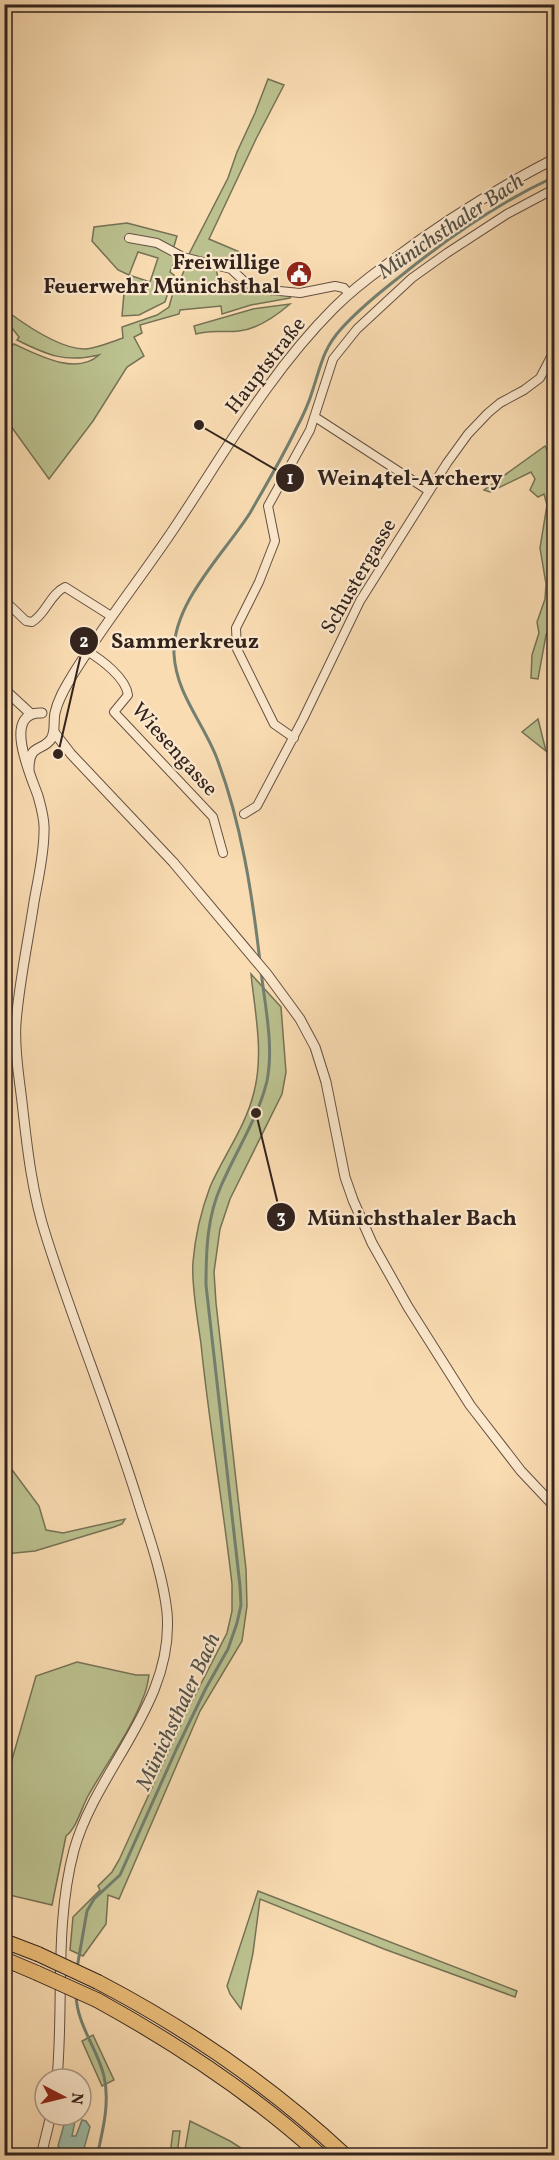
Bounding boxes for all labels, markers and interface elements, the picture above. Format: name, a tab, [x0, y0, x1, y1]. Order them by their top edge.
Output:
water label: Münichsthaler Bach	[371, 167, 531, 288]
place label: Freiwillige Feuerwehr Münichsthal	[43, 249, 280, 302]
public building icon: Freiwillige Feuerwehr Münichsthal	[284, 259, 314, 289]
street label: Hauptstraße	[219, 311, 313, 420]
callout: Wein4tel-Archery	[275, 458, 515, 498]
text: Wein4tel-Archery	[317, 464, 503, 495]
text: 1	[286, 467, 294, 492]
street label: Schustergasse	[315, 514, 404, 640]
callout: Sammerkreuz	[69, 621, 271, 661]
text: Sammerkreuz	[111, 627, 259, 658]
text: 2	[79, 630, 89, 655]
street label: Wiesengasse	[124, 697, 224, 803]
callout: Münichsthaler Bach	[266, 1197, 529, 1237]
text: Münichsthaler Bach	[307, 1204, 517, 1235]
text: 3	[276, 1206, 286, 1231]
water label: Münichsthaler Bach	[129, 1628, 229, 1797]
north arrow	[33, 2067, 93, 2127]
text: N	[64, 2091, 88, 2106]

